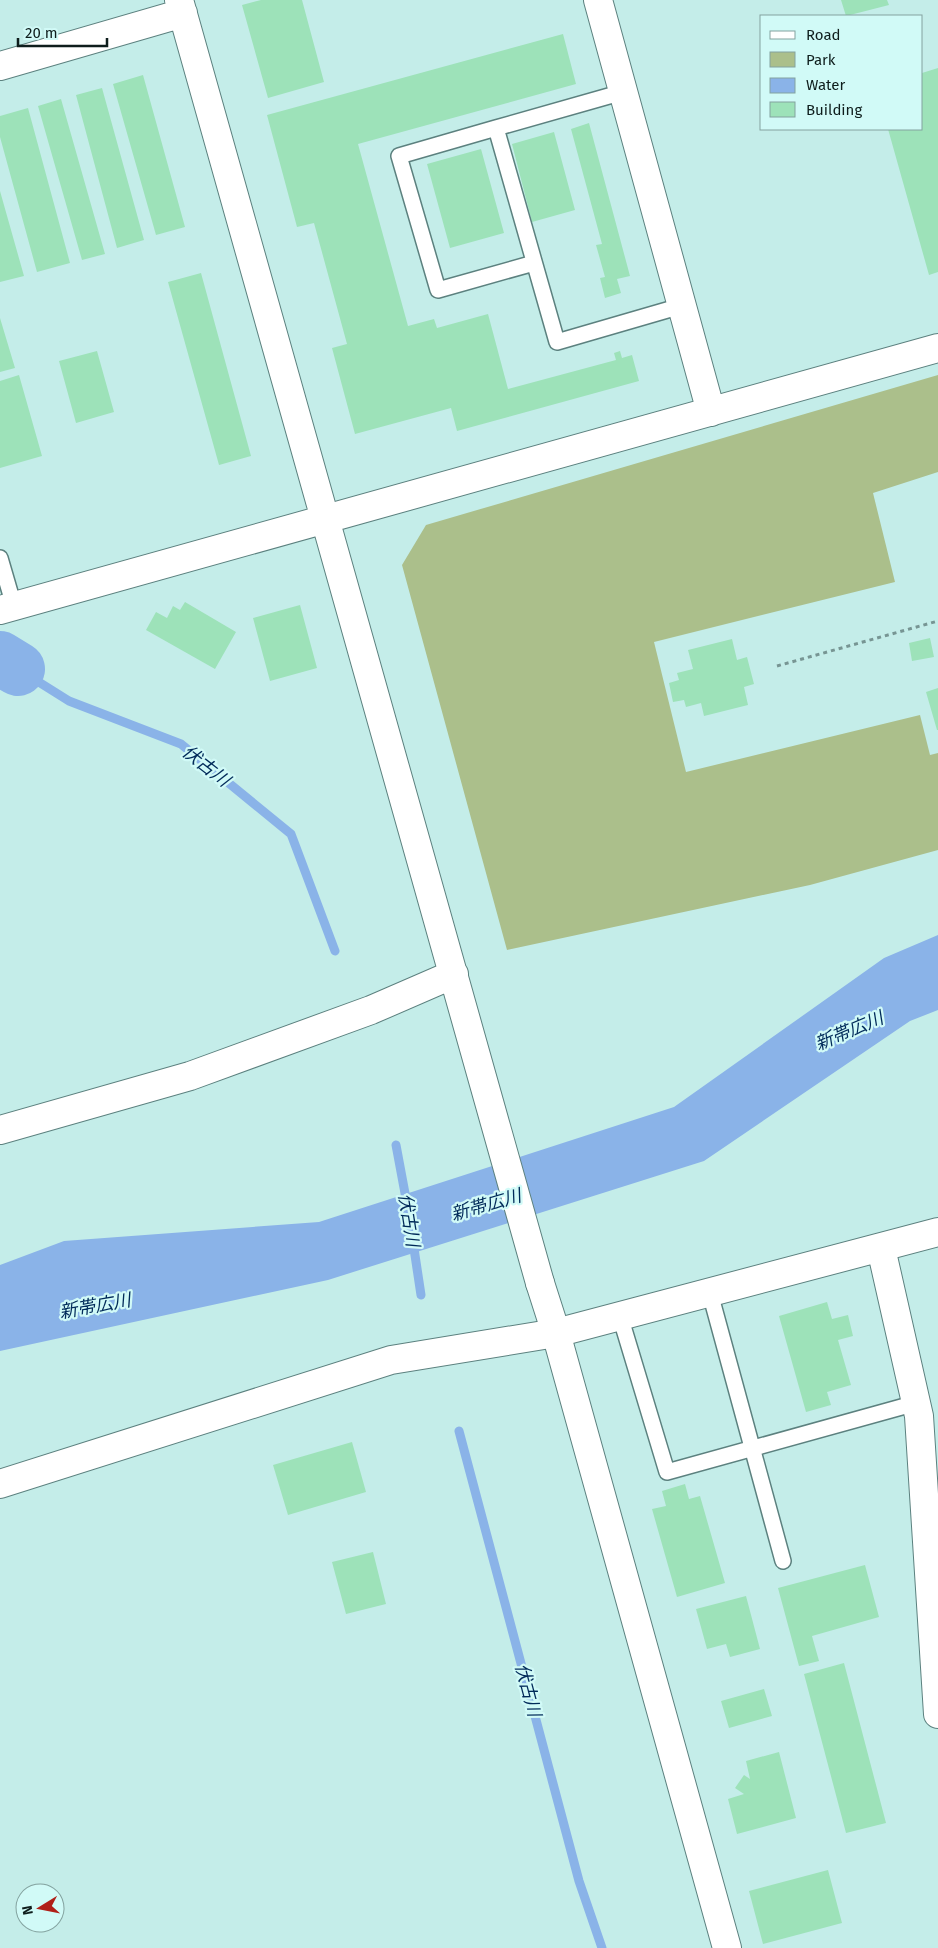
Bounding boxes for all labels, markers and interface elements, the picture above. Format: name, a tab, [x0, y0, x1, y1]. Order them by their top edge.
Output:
scale bar	[18, 15, 106, 47]
legend	[760, 15, 923, 130]
text: 20 m	[25, 24, 58, 42]
text: Road	[806, 26, 841, 44]
text: Park	[806, 51, 836, 69]
text: Water	[806, 76, 845, 94]
text: Building	[806, 101, 862, 119]
water label: 伏古川	[178, 741, 236, 793]
water label: 新帯広川	[812, 1006, 888, 1055]
water label: 新帯広川	[448, 1184, 526, 1225]
water label: 伏古川	[394, 1192, 424, 1250]
water label: 新帯広川	[58, 1289, 134, 1323]
water label: 伏古川	[510, 1661, 546, 1721]
north arrow	[15, 1883, 65, 1933]
text: N	[19, 1904, 37, 1916]

